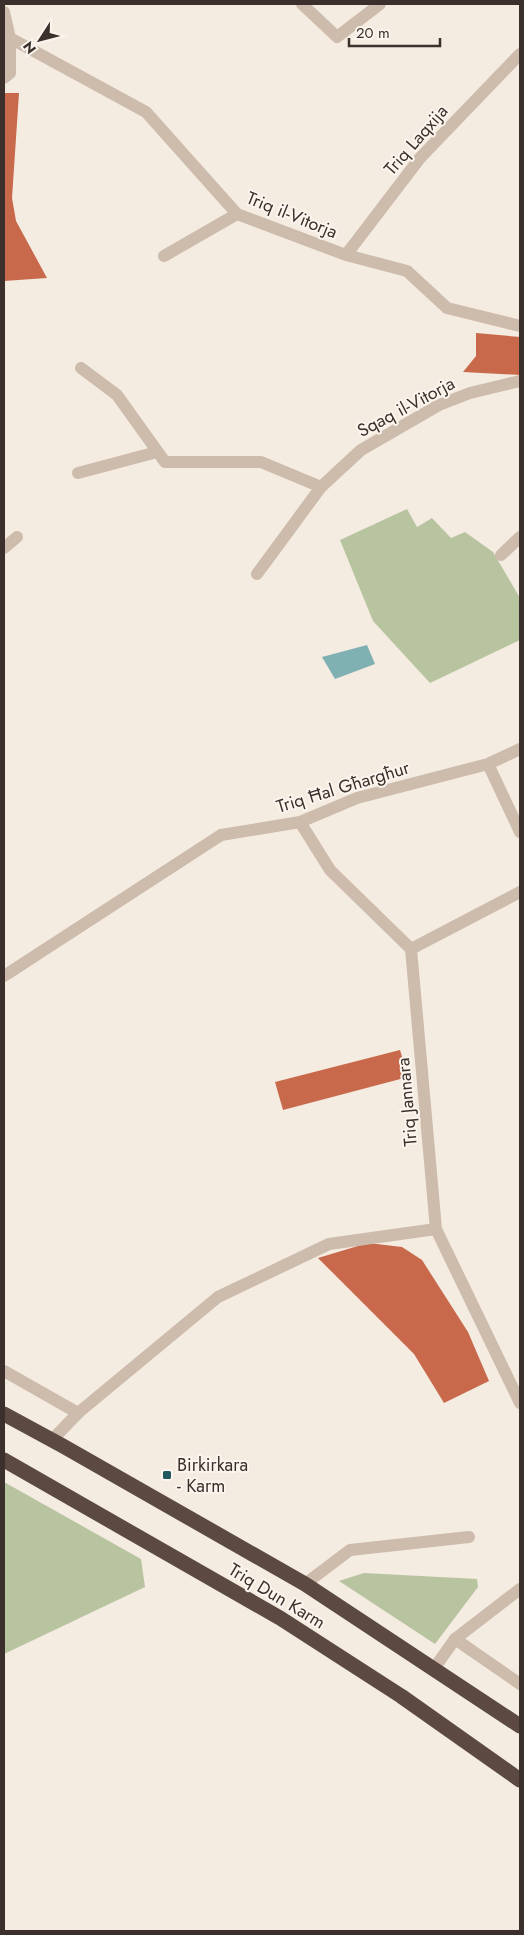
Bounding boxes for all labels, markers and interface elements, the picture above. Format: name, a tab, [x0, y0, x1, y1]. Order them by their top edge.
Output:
north arrow	[15, 15, 65, 65]
scale bar	[349, 15, 440, 47]
text: 20 m	[356, 22, 390, 44]
text: N	[18, 37, 41, 58]
street label: Triq Laqxija	[378, 99, 454, 181]
street label: Triq il-Vitorja	[243, 185, 341, 245]
street label: Sqaq il-Vitorja	[353, 370, 459, 444]
street label: Triq Ħal Għargħur	[273, 754, 413, 820]
street label: Triq Jannara	[390, 1057, 424, 1147]
place label: Birkirkara - Karm	[177, 1452, 248, 1499]
marker: Birkirkara - Karm	[161, 1469, 173, 1481]
street label: Triq Dun Karm	[224, 1557, 330, 1635]

